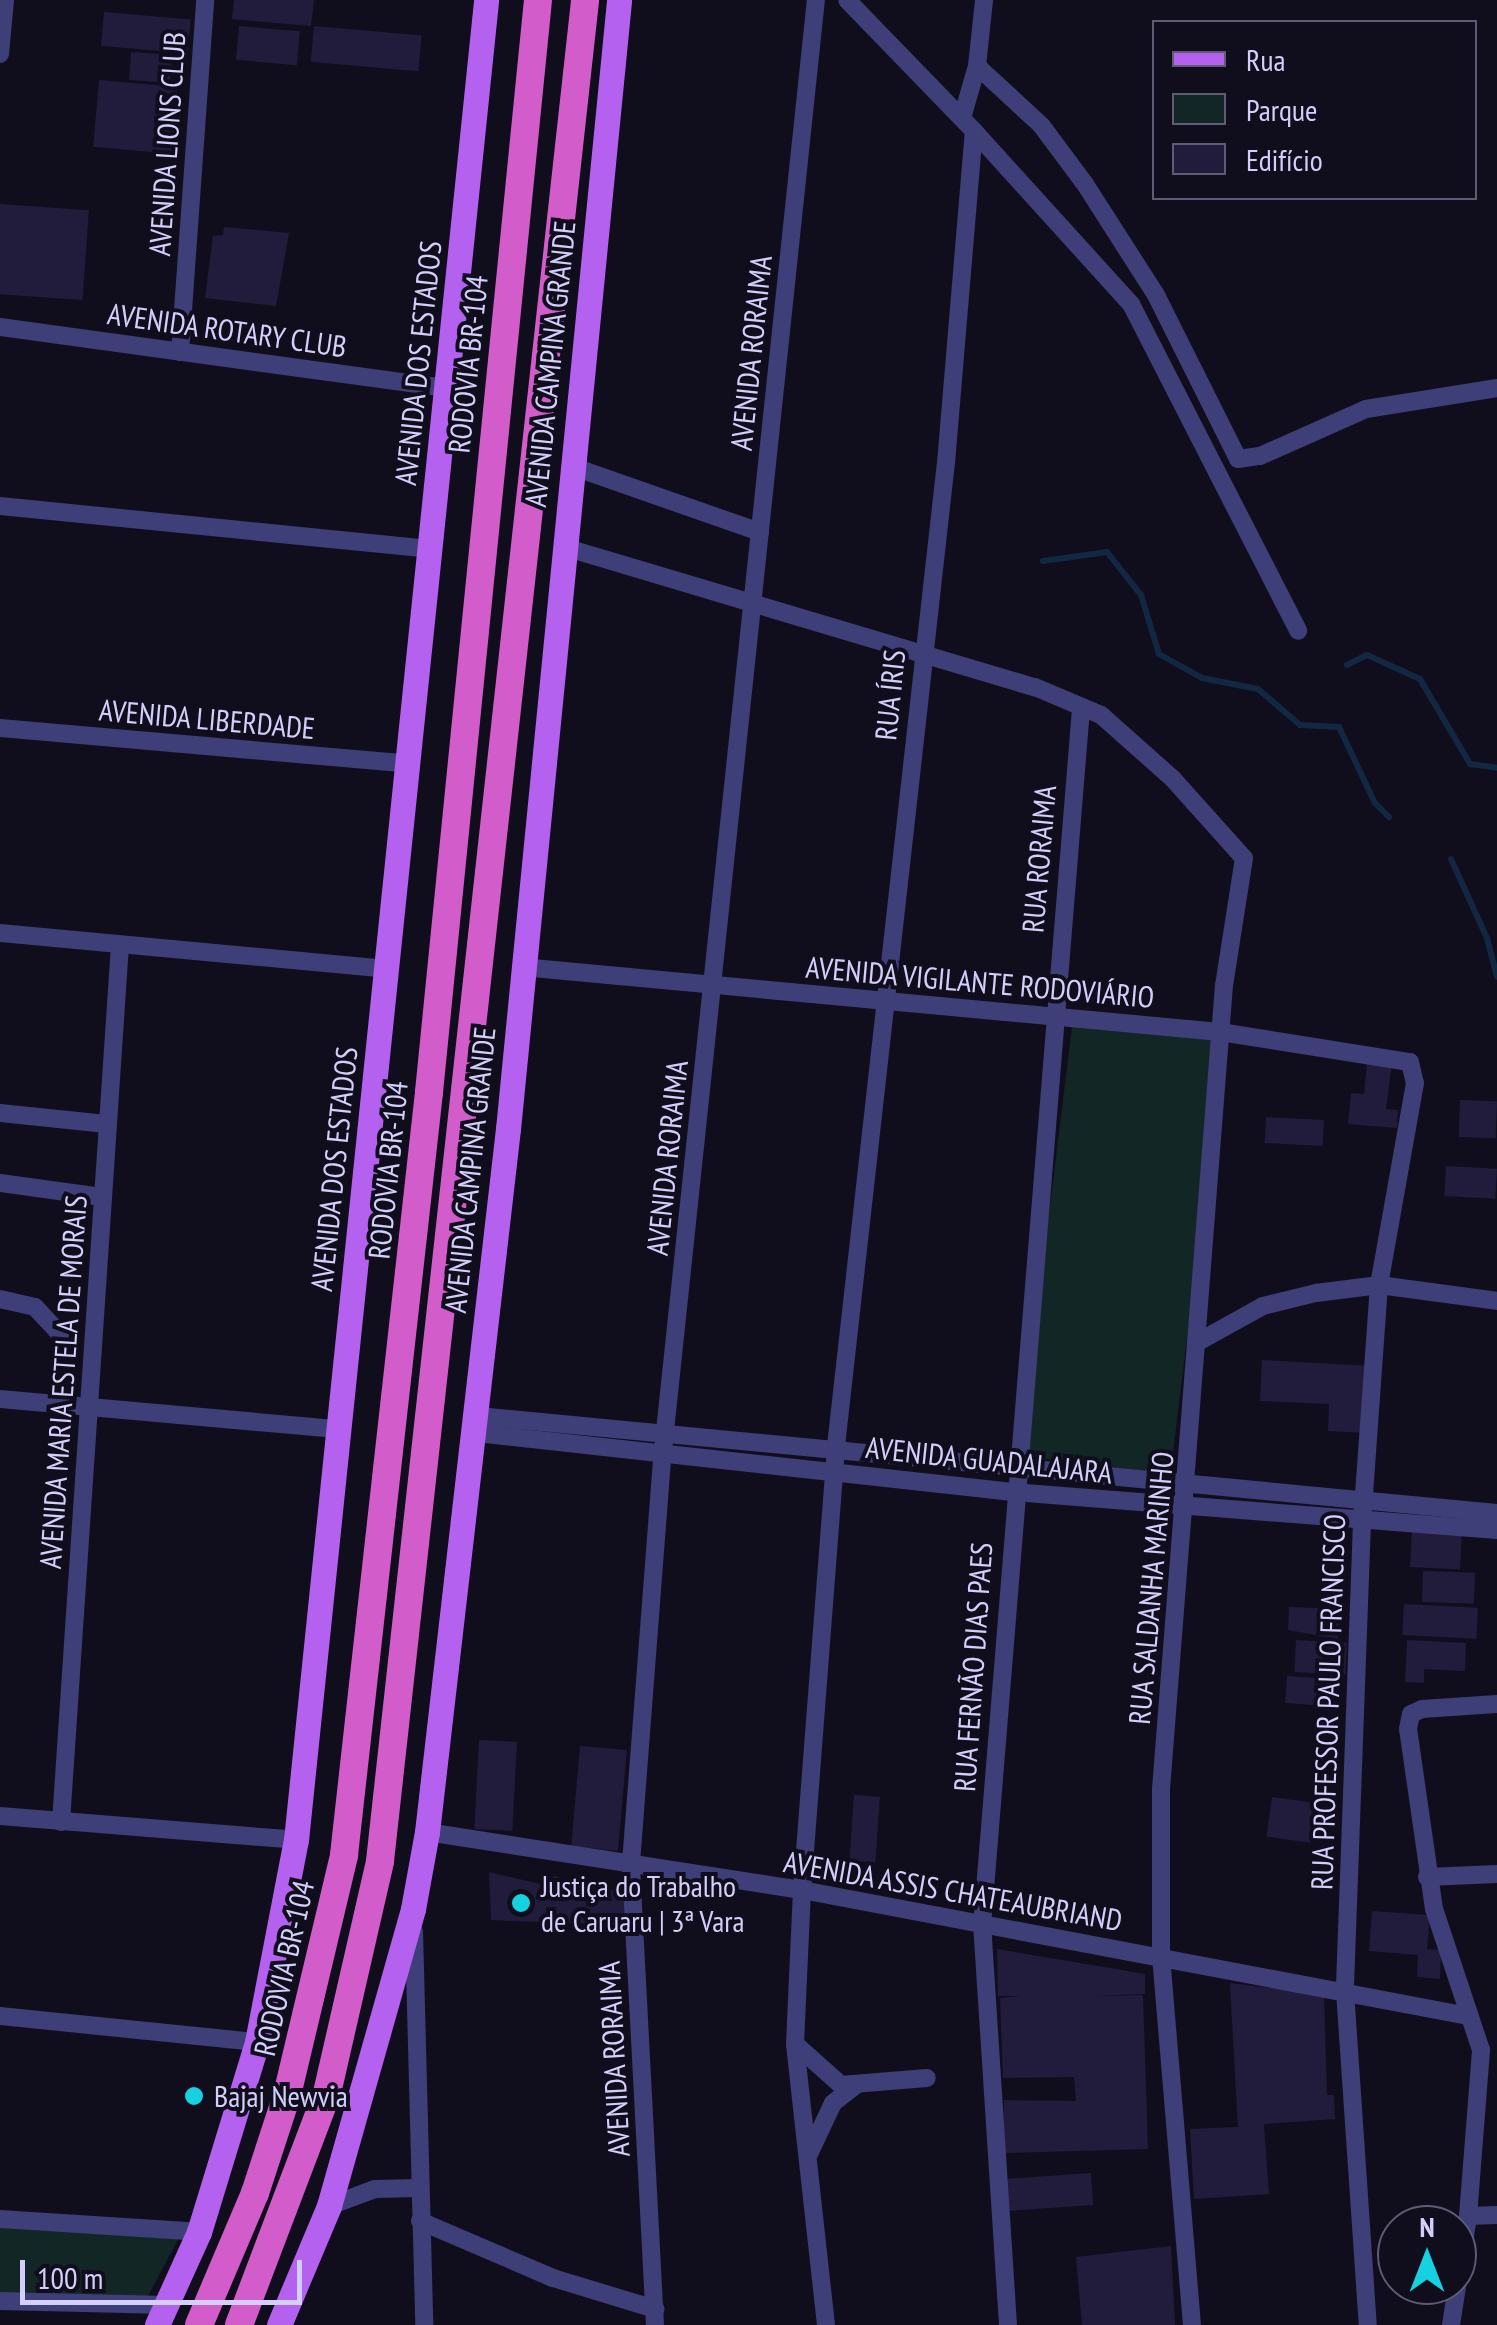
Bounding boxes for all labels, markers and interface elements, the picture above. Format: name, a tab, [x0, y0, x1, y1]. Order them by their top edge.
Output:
legend	[1152, 20, 1477, 200]
street label: AVENIDA LIONS CLUB	[141, 30, 193, 258]
text: Rua	[1246, 40, 1285, 79]
text: Parque	[1246, 90, 1317, 129]
text: Edifício	[1246, 140, 1323, 179]
street label: AVENIDA CAMPINA GRANDE	[517, 218, 583, 510]
street label: AVENIDA DOS ESTADOS	[387, 238, 449, 488]
street label: AVENIDA RORAIMA	[723, 253, 779, 453]
street label: RODOVIA BR-104	[441, 273, 495, 455]
street label: AVENIDA ROTARY CLUB	[104, 295, 350, 365]
street label: RUA ÍRIS	[867, 647, 913, 743]
street label: AVENIDA LIBERDADE	[97, 692, 317, 746]
street label: RUA RORAIMA	[1015, 783, 1063, 935]
street label: AVENIDA VIGILANTE RODOVIÁRIO	[803, 949, 1157, 1015]
street label: AVENIDA CAMPINA GRANDE	[437, 1024, 503, 1316]
street label: AVENIDA DOS ESTADOS	[303, 1044, 365, 1294]
street label: AVENIDA RORAIMA	[639, 1058, 695, 1258]
street label: RODOVIA BR-104	[361, 1079, 415, 1261]
street label: AVENIDA MARIA ESTELA DE MORAIS	[32, 1193, 94, 1571]
street label: AVENIDA GUADALAJARA	[863, 1429, 1115, 1491]
street label: RUA SALDANHA MARINHO	[1121, 1449, 1181, 1727]
street label: RUA PROFESSOR PAULO FRANCISCO	[1303, 1513, 1353, 1891]
street label: RUA FERNÃO DIAS PAES	[946, 1541, 1000, 1793]
street label: AVENIDA ASSIS CHATEAUBRIAND	[780, 1843, 1126, 1939]
place label: Justiça do Trabalho de Caruaru | 3ª Vara	[541, 1868, 745, 1938]
street label: RODOVIA BR-104	[246, 1876, 322, 2060]
marker: Justiça do Trabalho de Caruaru | 3ª Vara	[510, 1892, 532, 1914]
street label: AVENIDA RORAIMA	[591, 1960, 637, 2158]
place label: Bajaj Newvia	[214, 2078, 348, 2114]
marker: Bajaj Newvia	[183, 2085, 205, 2107]
north arrow	[1377, 2205, 1477, 2305]
text: N	[1419, 2208, 1435, 2245]
scale bar	[25, 2240, 308, 2302]
text: 100 m	[37, 2258, 103, 2297]

